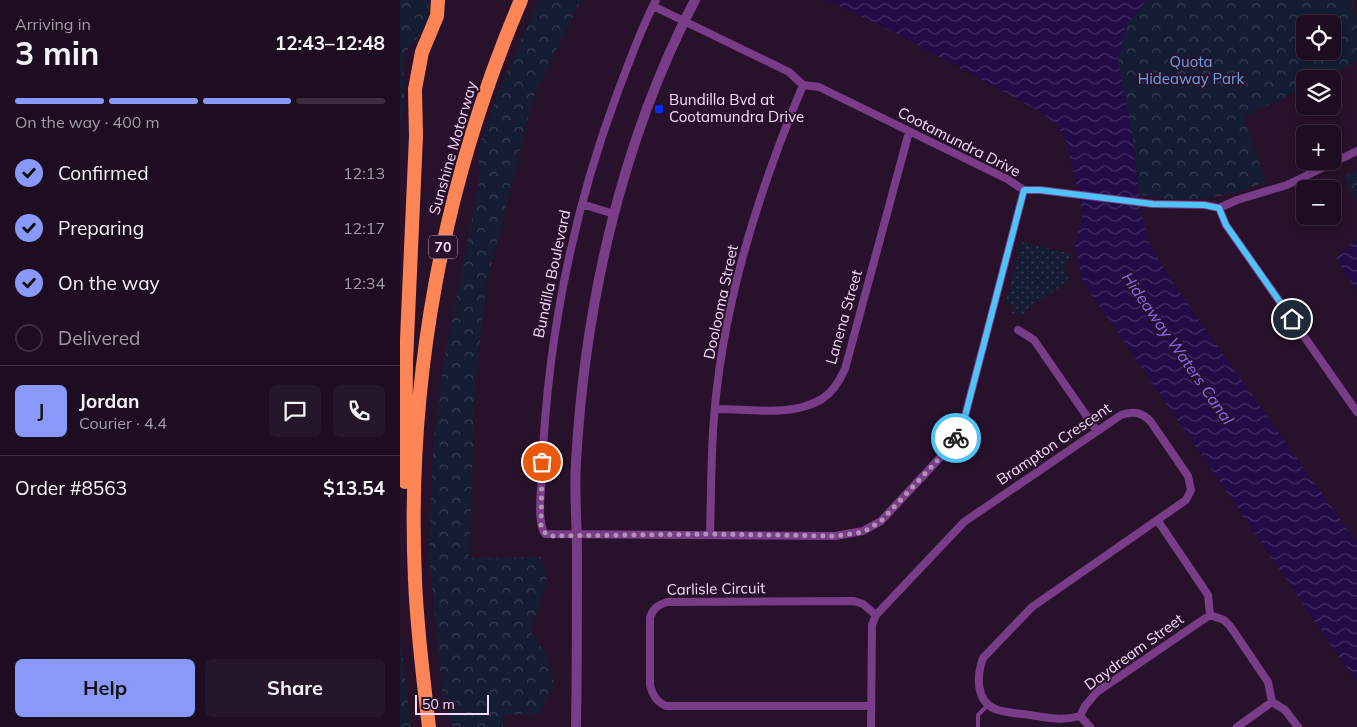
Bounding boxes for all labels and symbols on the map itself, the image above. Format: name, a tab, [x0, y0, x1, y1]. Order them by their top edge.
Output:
park label: Quota Hideaway Park	[1138, 52, 1244, 88]
street label: Sunshine Motorway	[424, 79, 481, 217]
place label: Bundilla Bvd at Cootamundra Drive	[669, 90, 804, 126]
street label: Cootamundra Drive	[895, 102, 1024, 181]
marker: Bundilla Bvd at Cootamundra Drive	[653, 103, 665, 115]
street label: Bundilla Boulevard	[529, 208, 574, 340]
road number: 70	[429, 236, 457, 258]
street label: Doolooma Street	[699, 243, 742, 361]
street label: Lanena Street	[821, 267, 866, 366]
water label: Hideaway Waters Canal	[1118, 268, 1238, 428]
pin	[1271, 298, 1313, 340]
street label: Brampton Crescent	[993, 398, 1114, 489]
courier	[931, 413, 981, 463]
pin	[521, 441, 563, 483]
street label: Carlisle Circuit	[666, 578, 766, 599]
street label: Daydream Street	[1080, 609, 1187, 694]
scale bar	[415, 692, 489, 715]

